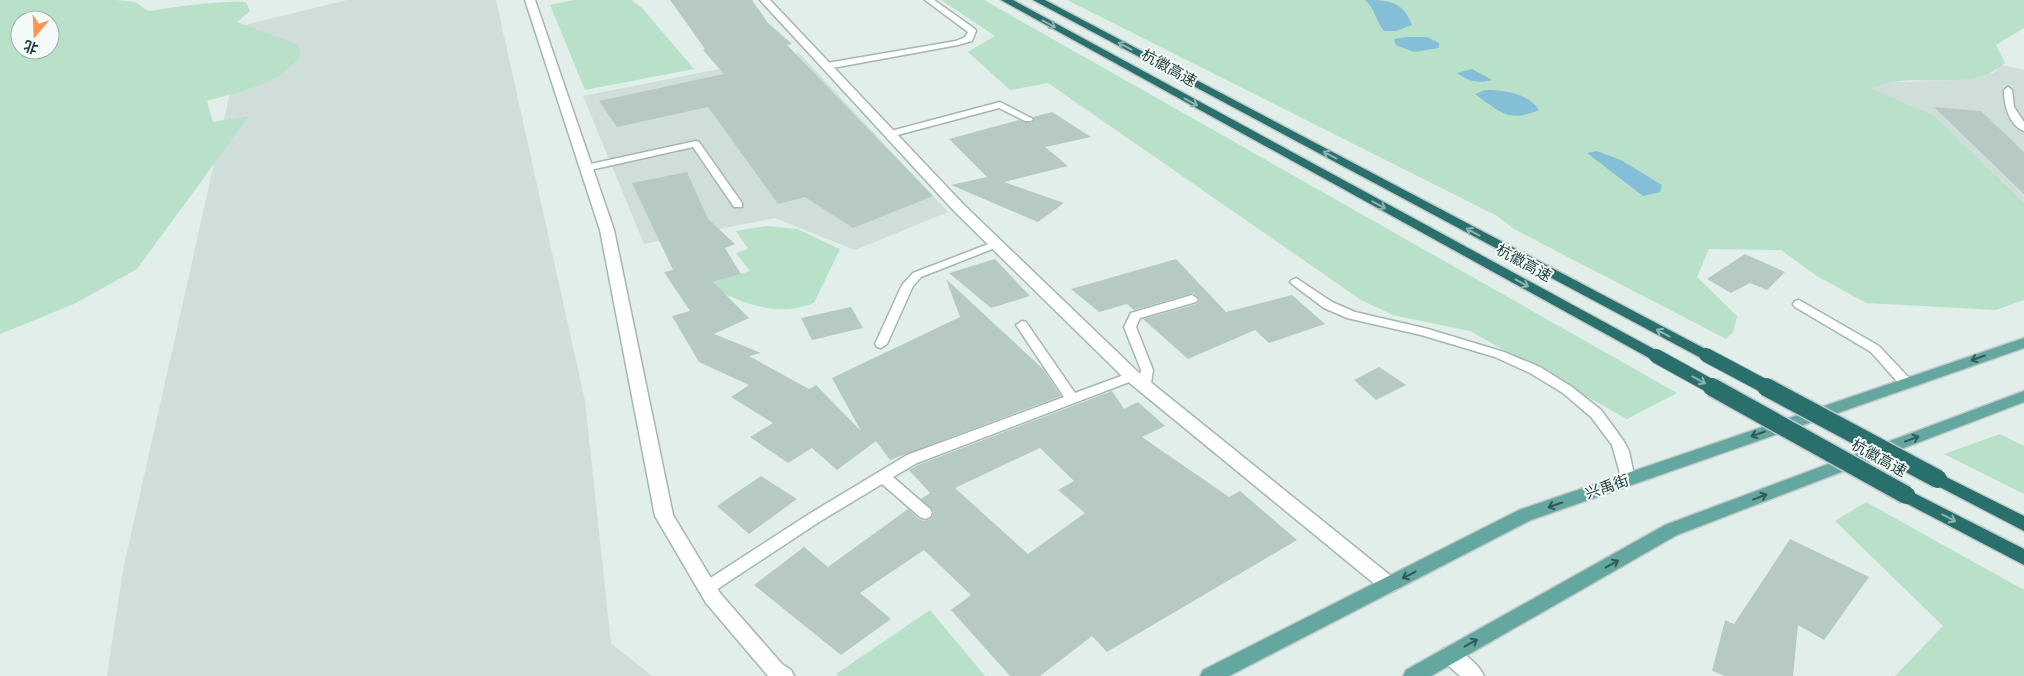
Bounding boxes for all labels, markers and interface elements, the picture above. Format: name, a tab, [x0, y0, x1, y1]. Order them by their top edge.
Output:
north arrow	[10, 10, 60, 60]
one-way arrow	[1041, 19, 1055, 29]
text: 北	[21, 37, 40, 59]
one-way arrow	[1117, 41, 1132, 51]
street label: 杭徽高速	[1138, 44, 1201, 91]
one-way arrow	[1183, 98, 1198, 107]
one-way arrow	[1323, 150, 1338, 159]
one-way arrow	[1372, 201, 1386, 211]
one-way arrow	[1467, 226, 1481, 236]
street label: 杭徽高速	[1493, 239, 1556, 286]
one-way arrow	[1515, 278, 1530, 288]
one-way arrow	[1656, 327, 1671, 337]
one-way arrow	[1970, 354, 1986, 364]
one-way arrow	[1691, 375, 1705, 385]
one-way arrow	[1750, 430, 1766, 440]
street label: 杭徽高速	[1848, 434, 1911, 481]
one-way arrow	[1903, 434, 1919, 443]
street label: 兴禹街	[1582, 469, 1632, 504]
one-way arrow	[1752, 492, 1767, 501]
one-way arrow	[1548, 501, 1563, 510]
one-way arrow	[1942, 513, 1957, 523]
one-way arrow	[1604, 558, 1619, 568]
one-way arrow	[1401, 570, 1416, 580]
one-way arrow	[1463, 638, 1477, 648]

